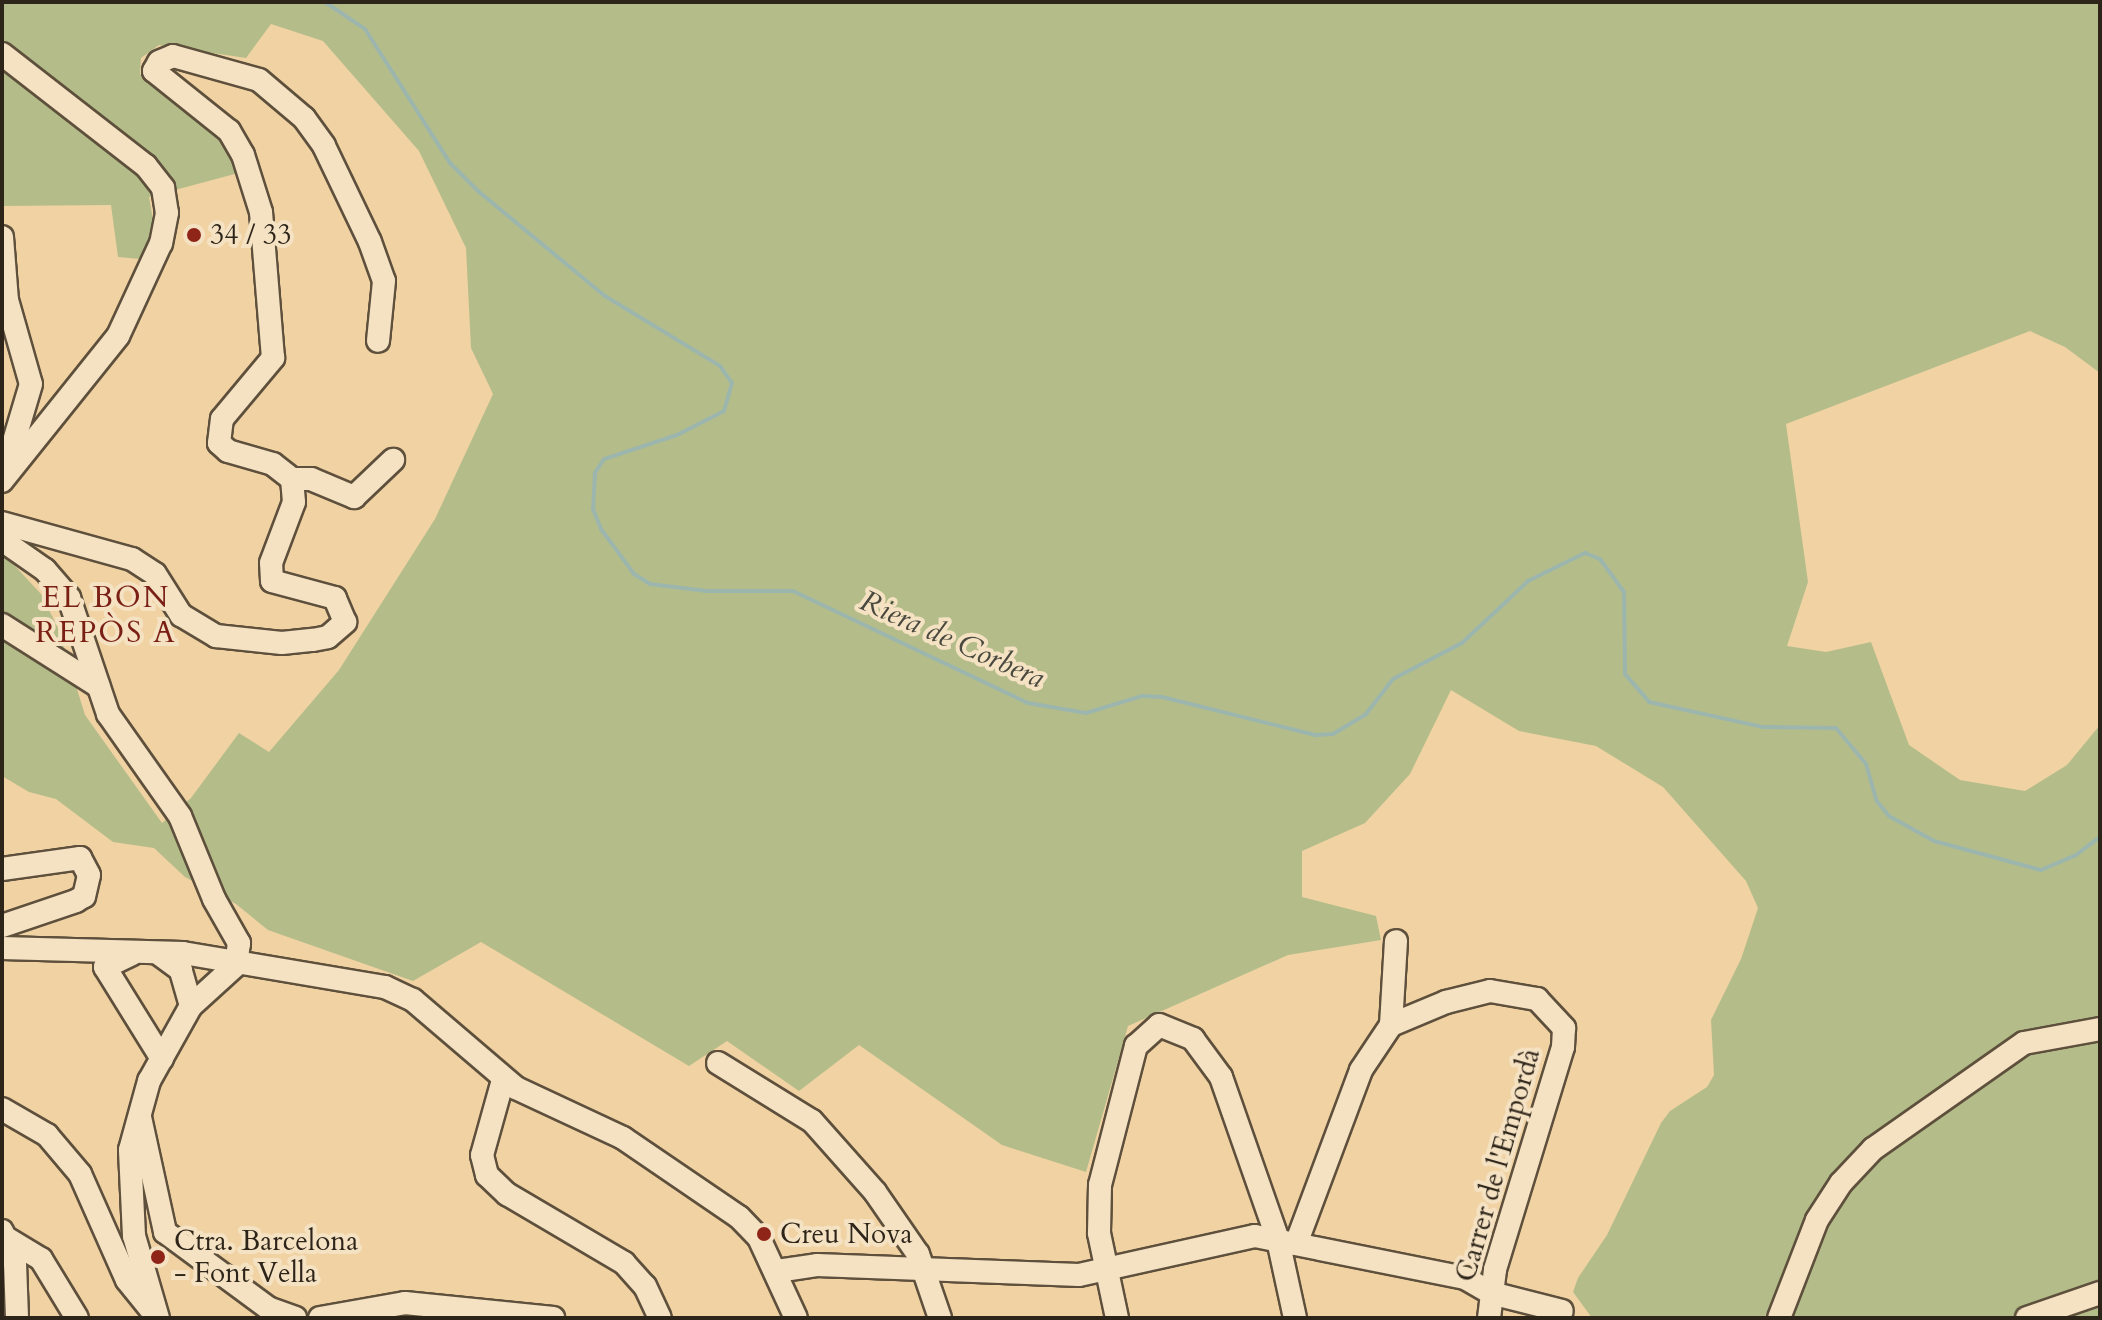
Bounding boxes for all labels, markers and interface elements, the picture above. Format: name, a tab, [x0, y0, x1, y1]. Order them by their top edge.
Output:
place label: 34 / 33	[210, 218, 291, 252]
marker: 34 / 33	[185, 226, 203, 244]
district label: EL BON REPÒS A	[35, 580, 177, 650]
water label: Riera de Corbera	[854, 583, 1050, 697]
street label: Carrer de l'Empordà	[1449, 1044, 1547, 1286]
place label: Creu Nova	[780, 1217, 913, 1251]
place label: Ctra. Barcelona - Font Vella	[174, 1224, 358, 1290]
marker: Creu Nova	[755, 1225, 773, 1243]
marker: Ctra. Barcelona - Font Vella	[149, 1248, 167, 1266]

